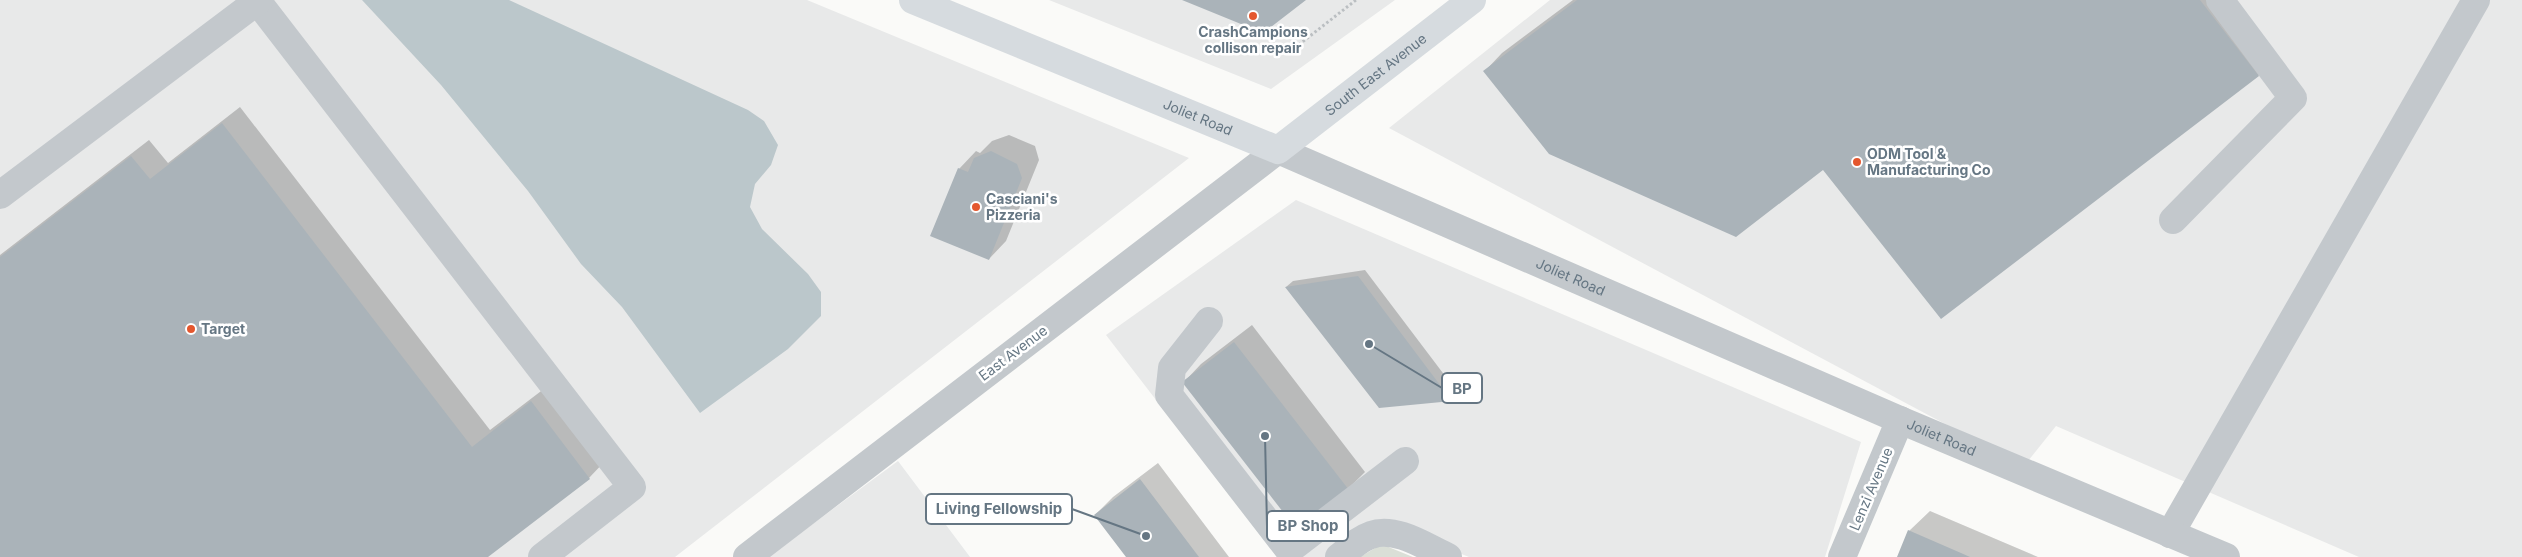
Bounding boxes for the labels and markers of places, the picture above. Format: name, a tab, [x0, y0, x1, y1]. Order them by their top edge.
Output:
marker: CrashCampions collison repair	[1247, 10, 1259, 22]
place label: CrashCampions collison repair	[1198, 23, 1308, 56]
place label: ODM Tool & Manufacturing Co	[1867, 145, 1991, 178]
marker: ODM Tool & Manufacturing Co	[1851, 156, 1863, 168]
place label: Casciani's Pizzeria	[986, 190, 1058, 223]
marker: Casciani's Pizzeria	[970, 201, 982, 213]
place label: Target	[201, 320, 245, 337]
marker: Target	[185, 323, 197, 335]
callout: BP	[1442, 373, 1482, 403]
callout: Living Fellowship	[926, 494, 1072, 524]
callout: BP Shop	[1267, 511, 1348, 541]

